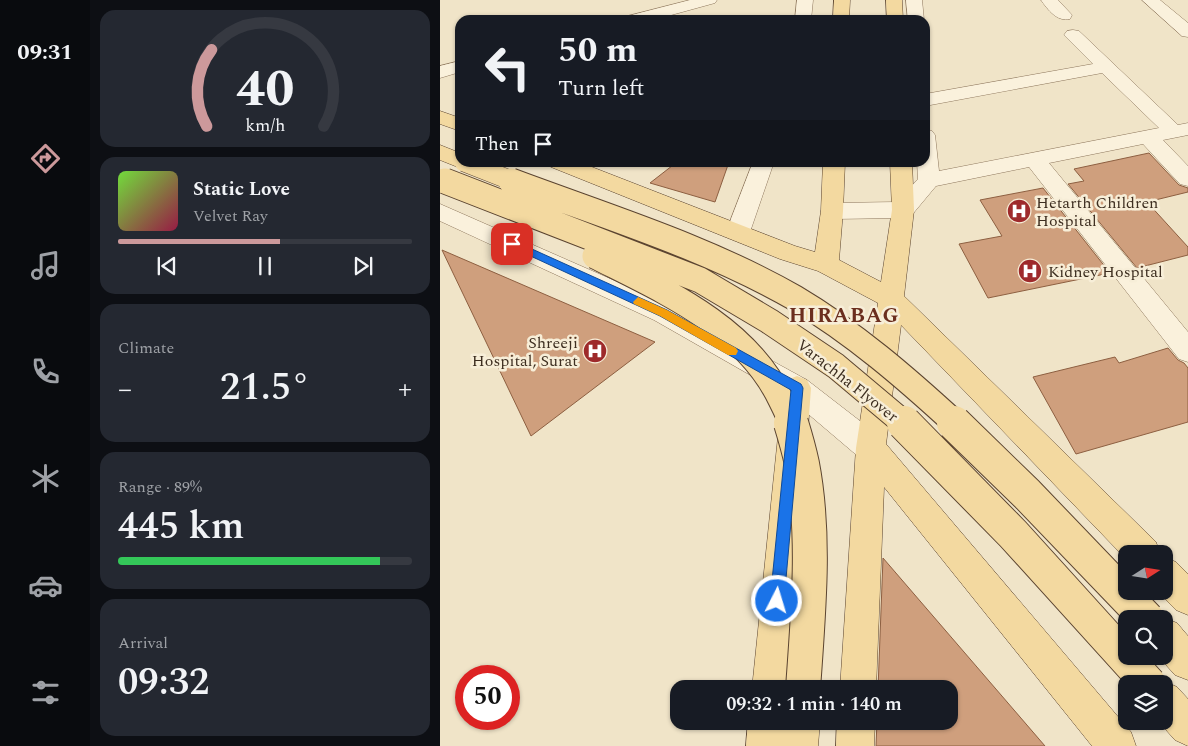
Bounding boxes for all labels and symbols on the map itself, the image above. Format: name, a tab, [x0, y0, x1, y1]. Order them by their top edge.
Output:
place label: Hetarth Children Hospital	[1036, 191, 1158, 233]
hospital icon: Hetarth Children Hospital	[1006, 198, 1032, 224]
pin	[491, 223, 533, 265]
hospital icon: Kidney Hospital	[1017, 258, 1043, 284]
place label: Kidney Hospital	[1048, 260, 1163, 284]
district label: HIRABAG	[789, 300, 899, 332]
place label: Shreeji Hospital, Surat	[472, 331, 578, 373]
street label: Varachha Flyover	[791, 333, 903, 428]
hospital icon: Shreeji Hospital, Surat	[582, 338, 608, 364]
north arrow	[1118, 545, 1172, 600]
position arrow	[750, 574, 802, 626]
speed limit sign: 50	[455, 665, 520, 730]

